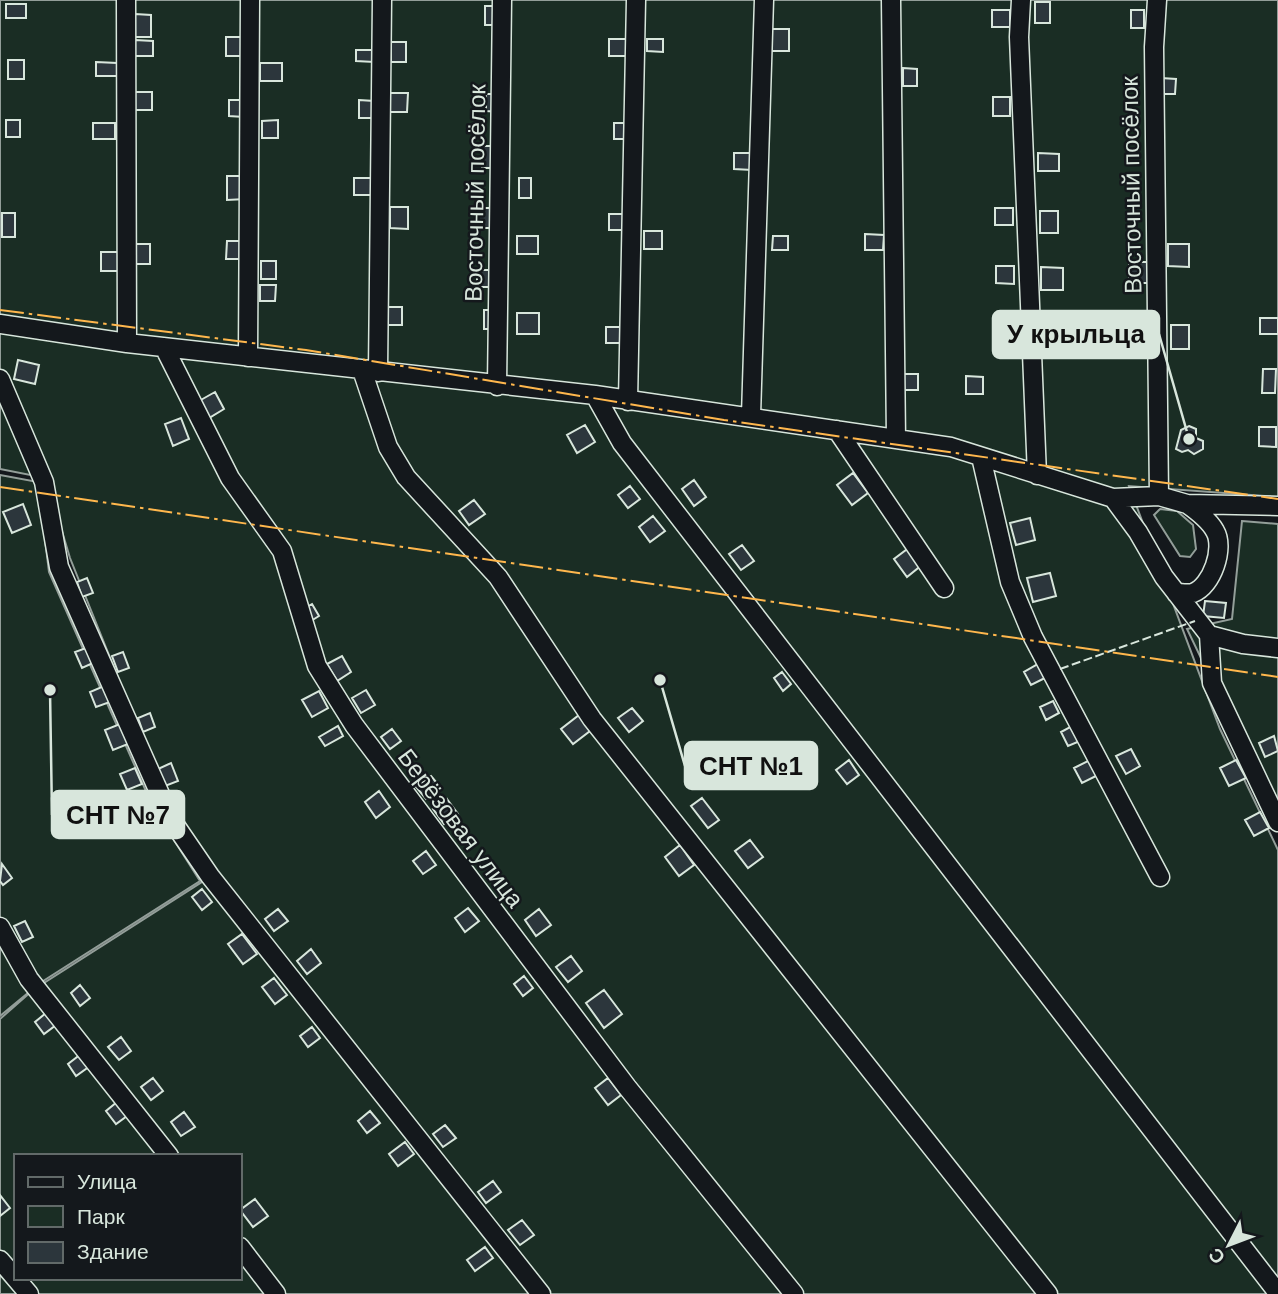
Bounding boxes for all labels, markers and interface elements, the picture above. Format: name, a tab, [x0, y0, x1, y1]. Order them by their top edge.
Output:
street label: Восточный посёлок	[1116, 75, 1146, 294]
street label: Восточный посёлок	[460, 83, 490, 302]
callout: У крыльца	[993, 311, 1159, 358]
text: У крыльца	[1007, 319, 1145, 349]
callout: СНТ №1	[685, 742, 817, 789]
street label: Берёзовая улица	[393, 743, 530, 913]
text: СНТ №1	[699, 751, 803, 781]
callout: СНТ №7	[52, 791, 184, 838]
text: СНТ №7	[66, 800, 170, 830]
legend	[14, 1154, 242, 1280]
text: Улица	[77, 1170, 137, 1193]
text: Парк	[77, 1205, 125, 1228]
north arrow	[1194, 1210, 1264, 1280]
text: Здание	[77, 1240, 149, 1263]
text: С	[1204, 1244, 1229, 1268]

